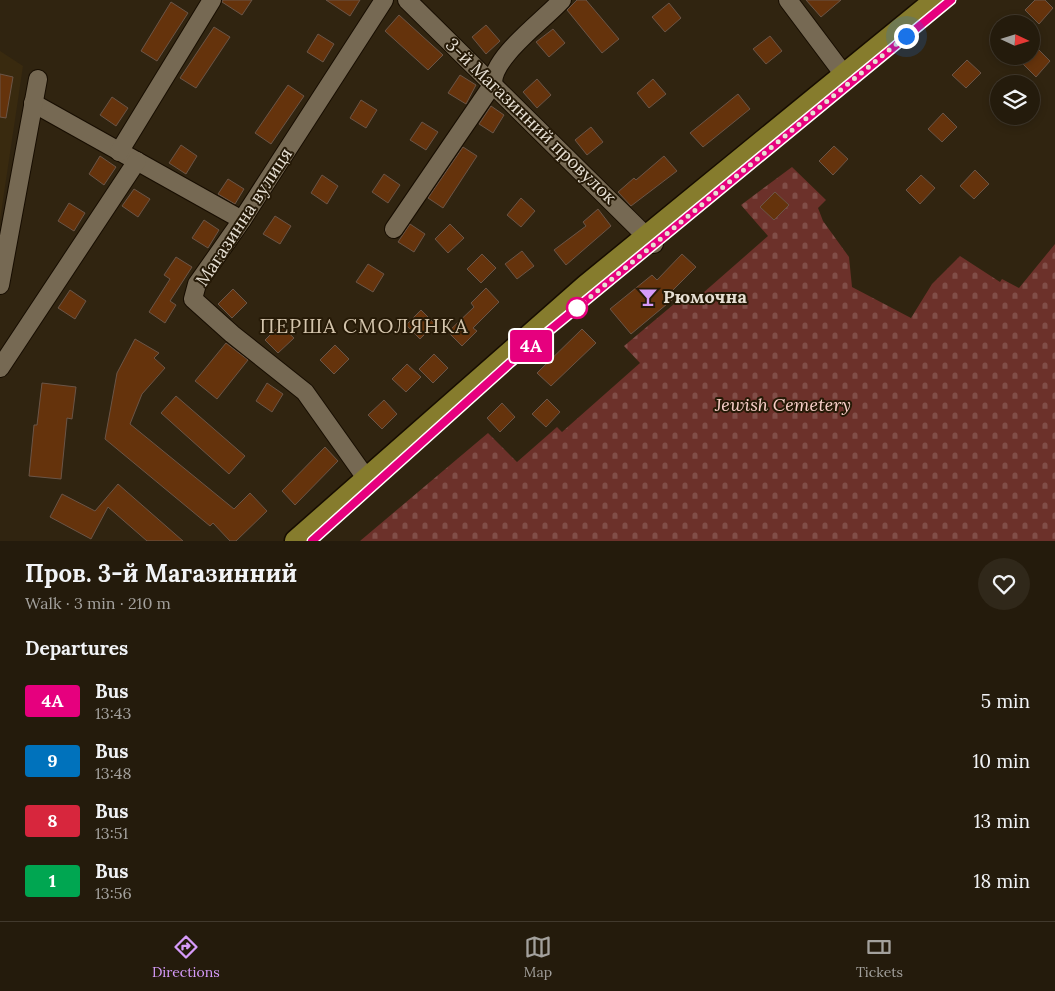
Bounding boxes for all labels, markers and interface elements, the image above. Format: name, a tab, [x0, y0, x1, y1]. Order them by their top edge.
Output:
north arrow	[990, 15, 1040, 65]
map controls	[990, 15, 1040, 125]
your location	[894, 24, 919, 49]
street label: 3-й Магазинний провулок	[441, 33, 622, 209]
button: layers	[990, 75, 1040, 125]
street label: Магазинна вулиця	[190, 143, 297, 290]
place label: Рюмочна	[663, 285, 747, 308]
bar icon: Рюмочна	[637, 286, 659, 308]
unlabelled marker	[566, 297, 588, 319]
district label: ПЕРША СМОЛЯНКА	[259, 313, 469, 338]
line badge: 4А	[508, 330, 554, 362]
text: 4А	[520, 334, 542, 357]
park label: Jewish Cemetery	[714, 393, 851, 416]
text: Пров. 3-й Магазинний	[25, 558, 297, 589]
button: heart	[978, 558, 1030, 610]
text: Walk · 3 min · 210 m	[25, 593, 171, 613]
text: Departures	[25, 636, 128, 660]
text: Bus	[95, 679, 128, 703]
text: 4А	[42, 689, 63, 712]
text: 5 min	[981, 689, 1030, 713]
text: 13:43	[95, 703, 131, 723]
text: Bus	[95, 739, 128, 763]
text: 9	[47, 749, 58, 772]
text: 10 min	[972, 749, 1030, 773]
text: 13:48	[95, 763, 131, 783]
text: Bus	[95, 799, 128, 823]
text: 8	[47, 809, 58, 832]
text: 13 min	[974, 809, 1030, 833]
text: 13:51	[95, 823, 128, 843]
text: Bus	[95, 859, 128, 883]
text: 1	[49, 869, 56, 892]
text: 18 min	[974, 869, 1030, 893]
text: 13:56	[95, 883, 132, 903]
tab: Directions	[152, 933, 220, 981]
tab: Map	[524, 933, 552, 981]
tab: Tickets	[856, 933, 903, 981]

